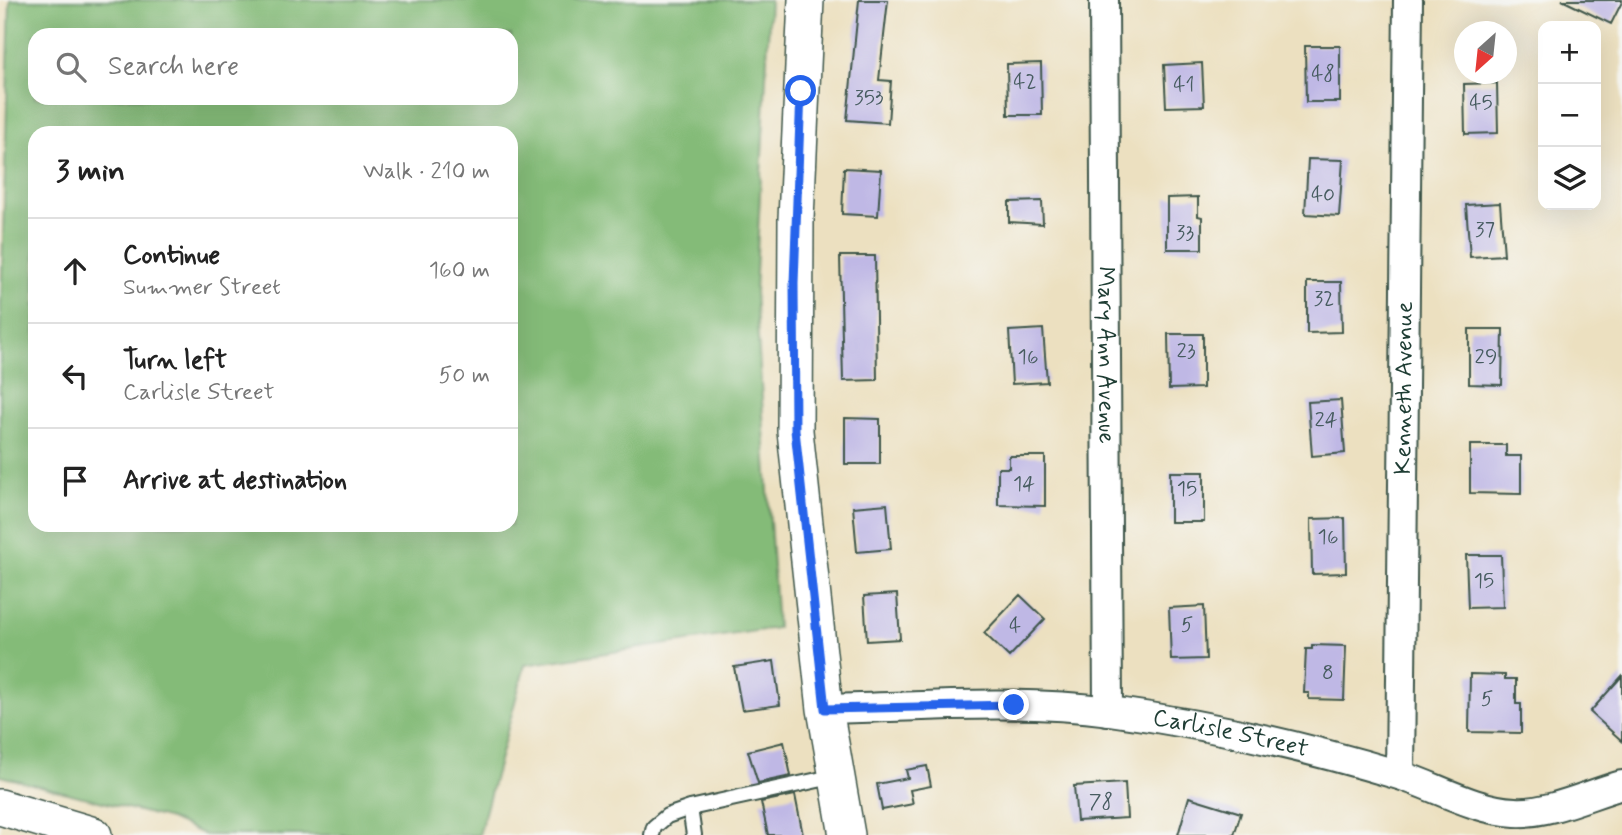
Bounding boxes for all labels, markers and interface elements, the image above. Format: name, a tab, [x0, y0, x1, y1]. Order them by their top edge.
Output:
north arrow	[1454, 21, 1517, 84]
map controls	[1538, 21, 1601, 210]
button: +	[1538, 21, 1601, 84]
search box	[28, 28, 518, 105]
icon: search	[52, 48, 90, 86]
text: Search here	[108, 50, 239, 84]
house number: 48	[1311, 60, 1335, 88]
house number: 42	[1013, 68, 1037, 96]
house number: 41	[1173, 71, 1195, 99]
route start	[785, 75, 816, 106]
house number: 353	[854, 84, 884, 112]
button: −	[1538, 84, 1601, 147]
house number: 45	[1469, 89, 1493, 117]
button: layers	[1538, 147, 1601, 210]
text: 3 min	[56, 152, 125, 191]
text: Walk · 210 m	[363, 157, 490, 187]
house number: 40	[1311, 181, 1335, 209]
house number: 37	[1475, 216, 1495, 244]
house number: 33	[1176, 219, 1194, 247]
text: Continue	[123, 239, 220, 273]
icon: ahead	[56, 252, 94, 290]
text: 160 m	[429, 256, 490, 286]
street label: Mary Ann Avenue	[1090, 266, 1122, 444]
text: Summer Street	[123, 273, 281, 303]
house number: 32	[1314, 285, 1334, 313]
street label: Kenneth Avenue	[1388, 301, 1420, 475]
house number: 23	[1176, 337, 1196, 365]
house number: 16	[1018, 343, 1039, 371]
house number: 29	[1475, 343, 1497, 371]
text: Turn left	[123, 344, 227, 378]
icon: left	[56, 357, 94, 395]
text: 50 m	[439, 361, 490, 391]
text: Carlisle Street	[123, 378, 274, 408]
house number: 24	[1314, 406, 1338, 434]
icon: arrive	[56, 462, 94, 500]
text: Arrive at destination	[123, 464, 347, 498]
house number: 14	[1013, 470, 1035, 498]
house number: 15	[1177, 475, 1197, 503]
house number: 16	[1318, 523, 1339, 551]
house number: 15	[1474, 567, 1494, 595]
house number: 5	[1181, 611, 1193, 639]
house number: 4	[1009, 612, 1021, 640]
house number: 8	[1322, 659, 1334, 687]
house number: 5	[1481, 685, 1493, 713]
route end	[998, 689, 1029, 720]
street label: Carlisle Street	[1151, 702, 1312, 765]
house number: 78	[1089, 788, 1113, 816]

